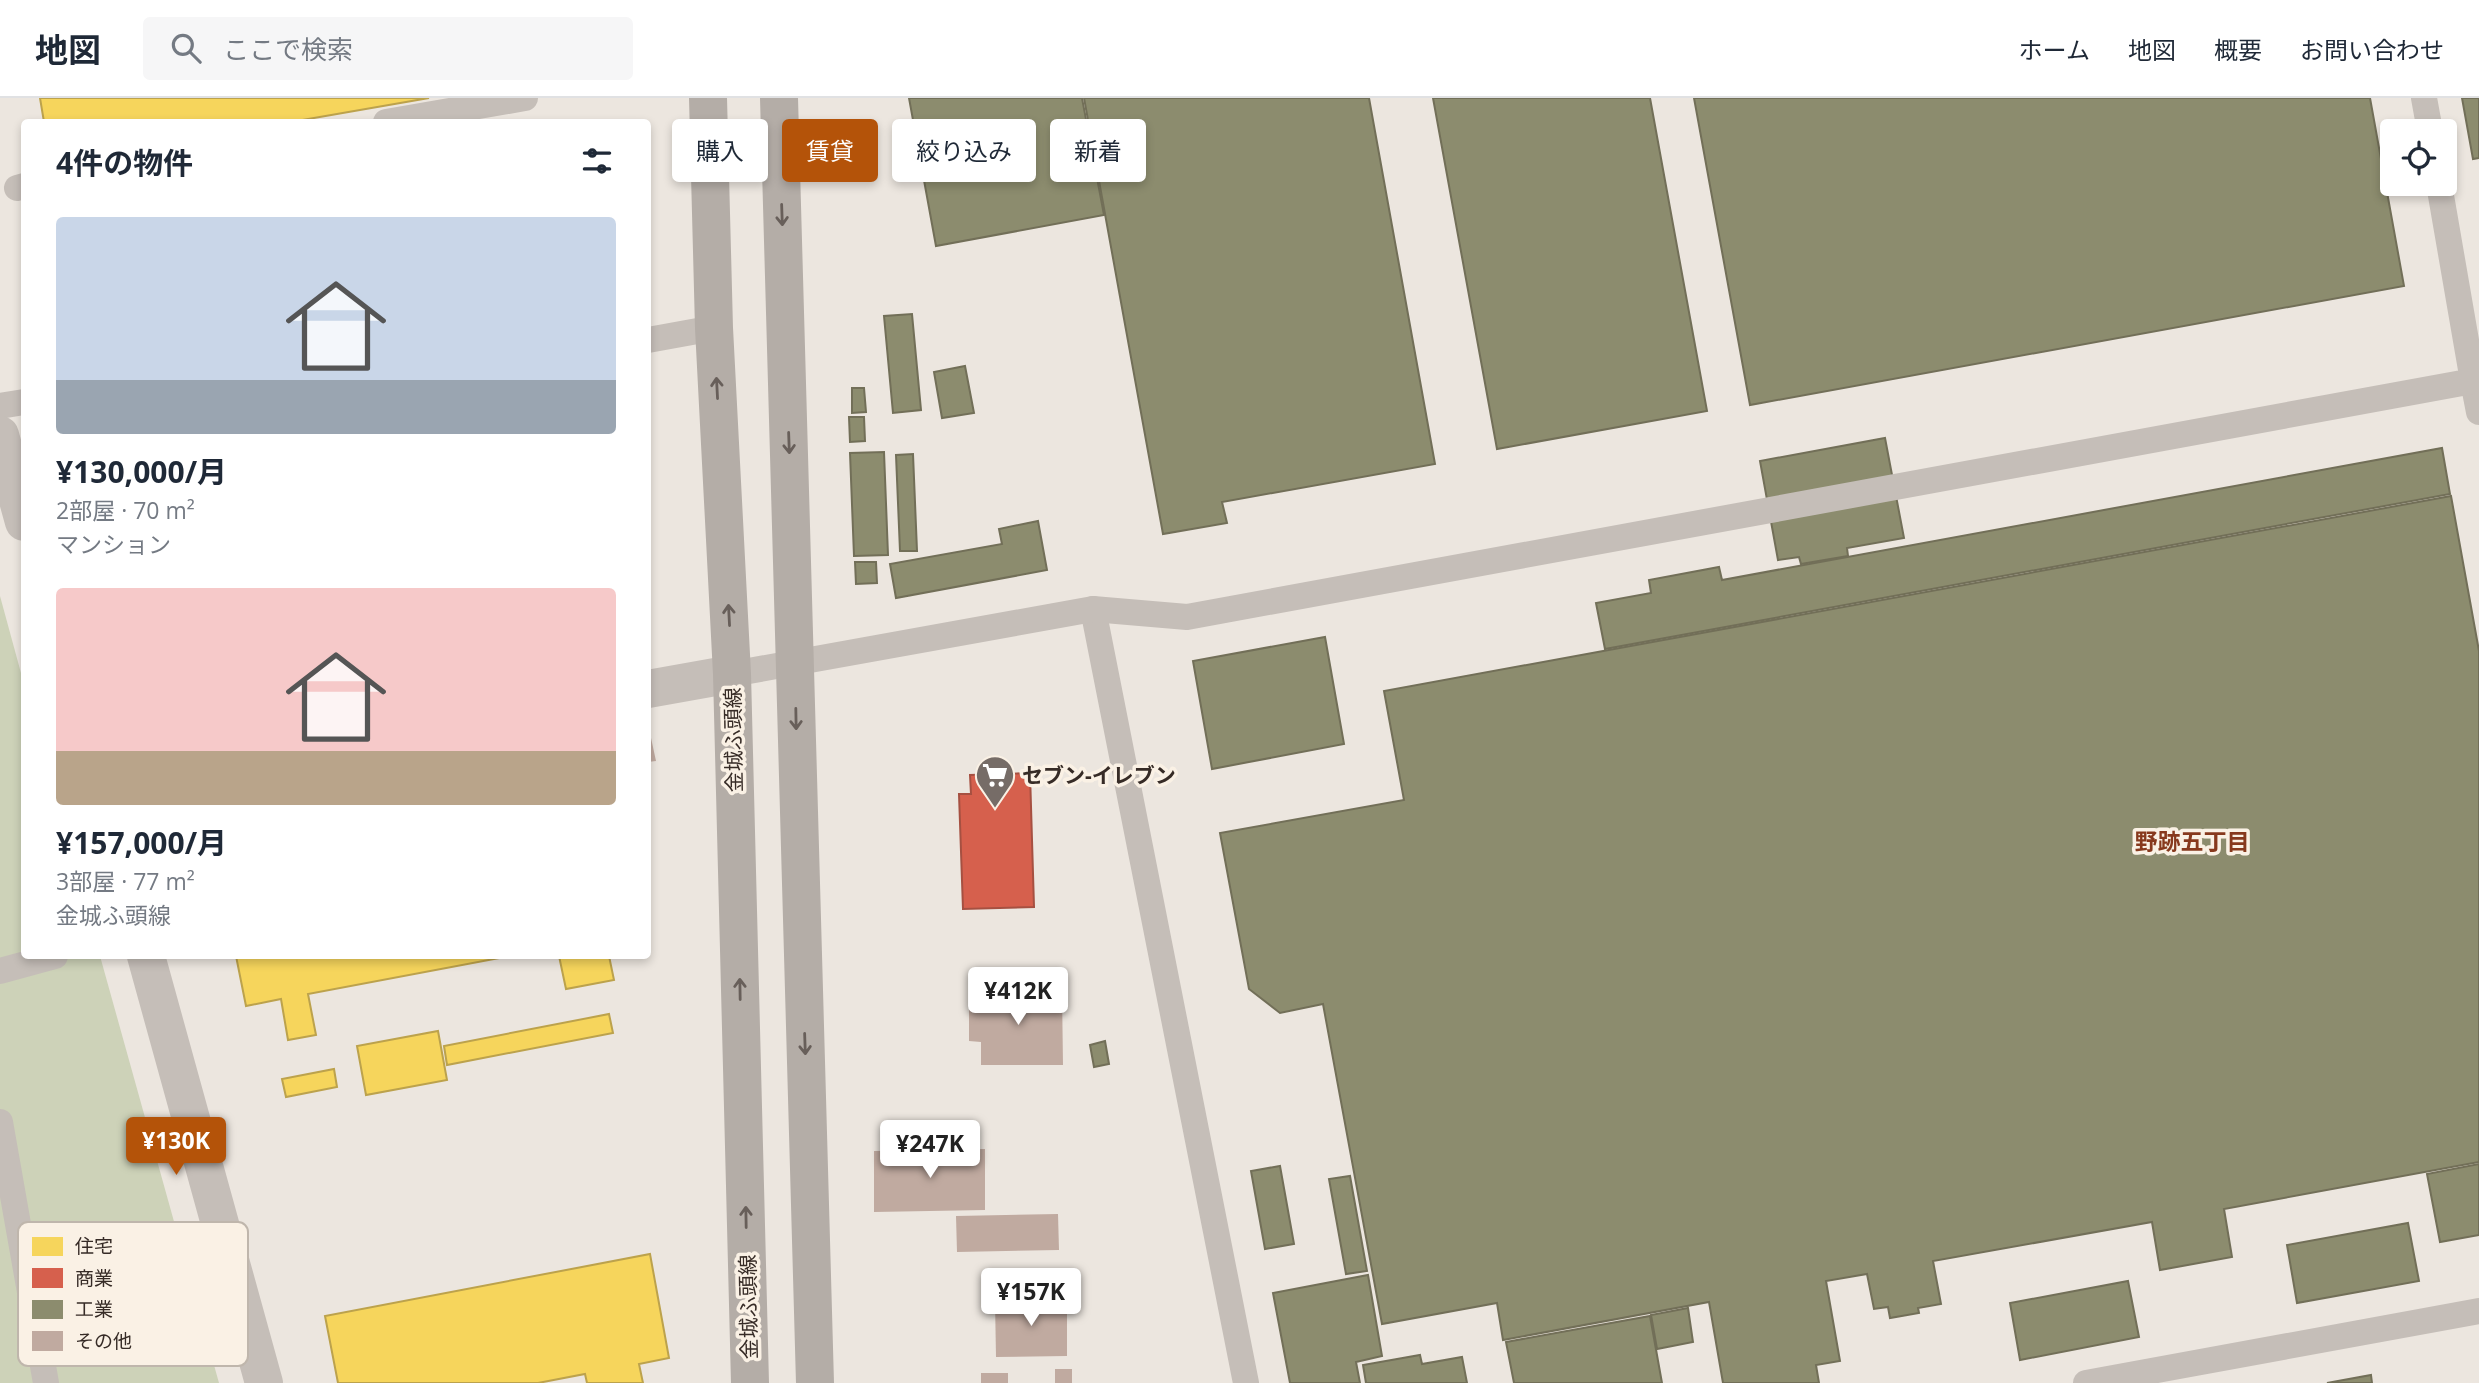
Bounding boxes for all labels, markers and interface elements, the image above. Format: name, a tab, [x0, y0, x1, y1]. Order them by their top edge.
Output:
search box	[143, 17, 633, 80]
text: 地図	[35, 27, 101, 72]
icon: search	[167, 29, 205, 67]
text: ここで検索	[223, 31, 353, 67]
text: ホーム	[2019, 33, 2090, 66]
text: 地図	[2128, 33, 2176, 66]
text: 概要	[2214, 33, 2262, 66]
text: お問い合わせ	[2300, 33, 2444, 66]
chip: 購入	[672, 119, 768, 182]
chip: 賃貸	[782, 119, 878, 182]
chip: 絞り込み	[892, 119, 1036, 182]
chip: 新着	[1050, 119, 1146, 182]
map controls	[2380, 119, 2457, 196]
button: locate	[2380, 119, 2457, 196]
text: 4件の物件	[56, 142, 193, 183]
icon: filters	[578, 142, 616, 180]
one-way arrow	[776, 203, 789, 226]
icon: home	[273, 263, 399, 389]
one-way arrow	[711, 377, 724, 400]
one-way arrow	[782, 431, 795, 454]
text: ¥130,000/月	[56, 451, 227, 492]
text: 2部屋 · 70 m²	[56, 494, 195, 526]
text: マンション	[56, 528, 171, 560]
one-way arrow	[722, 604, 735, 627]
icon: home	[273, 634, 399, 760]
street label: 金城ふ頭線	[718, 687, 748, 793]
one-way arrow	[790, 707, 803, 730]
supermarket icon: セブン-イレブン	[974, 754, 1016, 809]
place label: セブン-イレブン	[1022, 761, 1176, 789]
text: ¥157,000/月	[56, 822, 227, 863]
district label: 野跡五丁目	[2135, 825, 2250, 857]
text: 3部屋 · 77 m²	[56, 865, 195, 897]
text: 金城ふ頭線	[56, 899, 171, 931]
pin: ¥412K	[969, 968, 1067, 1027]
text: ¥412K	[984, 974, 1052, 1006]
one-way arrow	[733, 978, 746, 1001]
one-way arrow	[799, 1033, 812, 1056]
pin: ¥130K	[127, 1118, 225, 1177]
pin: ¥247K	[881, 1121, 979, 1180]
text: ¥130K	[142, 1124, 210, 1156]
text: ¥247K	[896, 1127, 964, 1159]
one-way arrow	[739, 1206, 752, 1229]
legend	[18, 1222, 248, 1366]
text: 住宅	[75, 1233, 113, 1259]
street label: 金城ふ頭線	[733, 1254, 763, 1360]
text: 商業	[75, 1265, 113, 1291]
pin: ¥157K	[982, 1268, 1080, 1328]
text: ¥157K	[997, 1275, 1065, 1307]
text: 工業	[75, 1296, 113, 1322]
text: その他	[75, 1328, 132, 1354]

